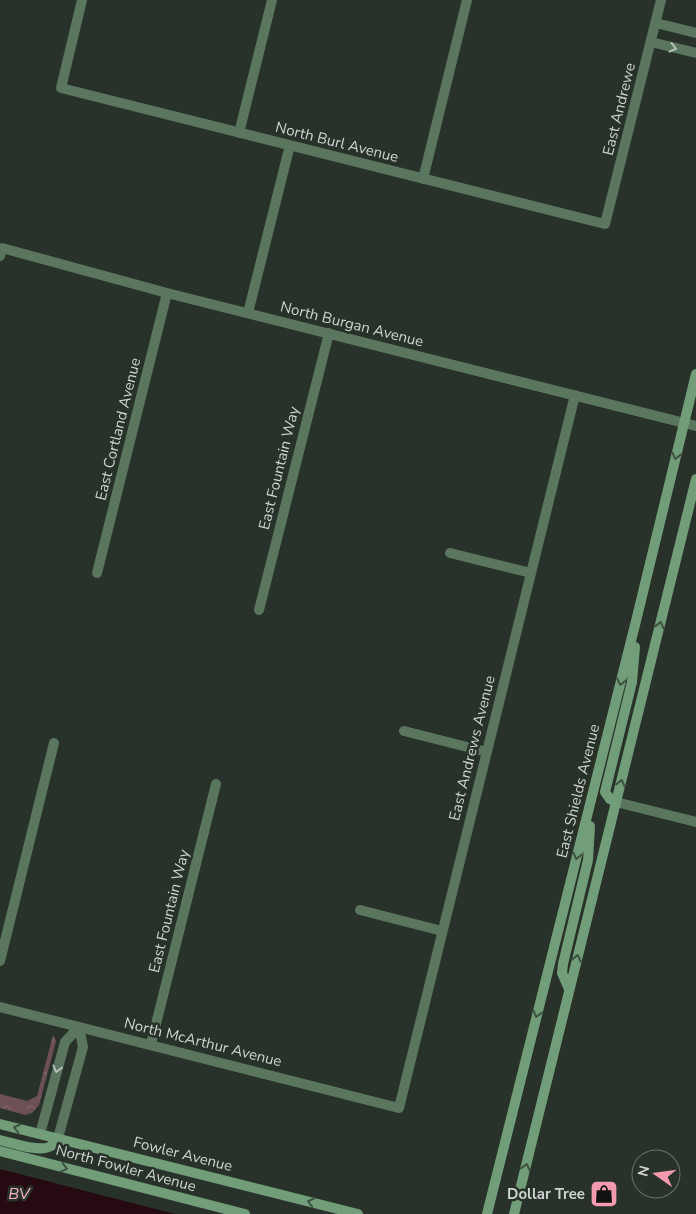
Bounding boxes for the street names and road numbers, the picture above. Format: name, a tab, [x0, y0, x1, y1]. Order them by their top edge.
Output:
street label: East Andrewe	[598, 61, 640, 157]
street label: North Burl Avenue	[273, 117, 401, 167]
street label: North Burgan Avenue	[278, 297, 426, 351]
street label: East Cortland Avenue	[91, 356, 145, 502]
street label: East Fountain Way	[254, 404, 304, 532]
street label: East Andrews Avenue	[444, 673, 500, 823]
street label: East Shields Avenue	[552, 722, 604, 860]
street label: East Fountain Way	[144, 847, 194, 975]
street label: North McArthur Avenue	[122, 1013, 284, 1071]
street label: Fowler Avenue	[131, 1132, 235, 1176]
street label: North Fowler Avenue	[54, 1140, 198, 1196]

